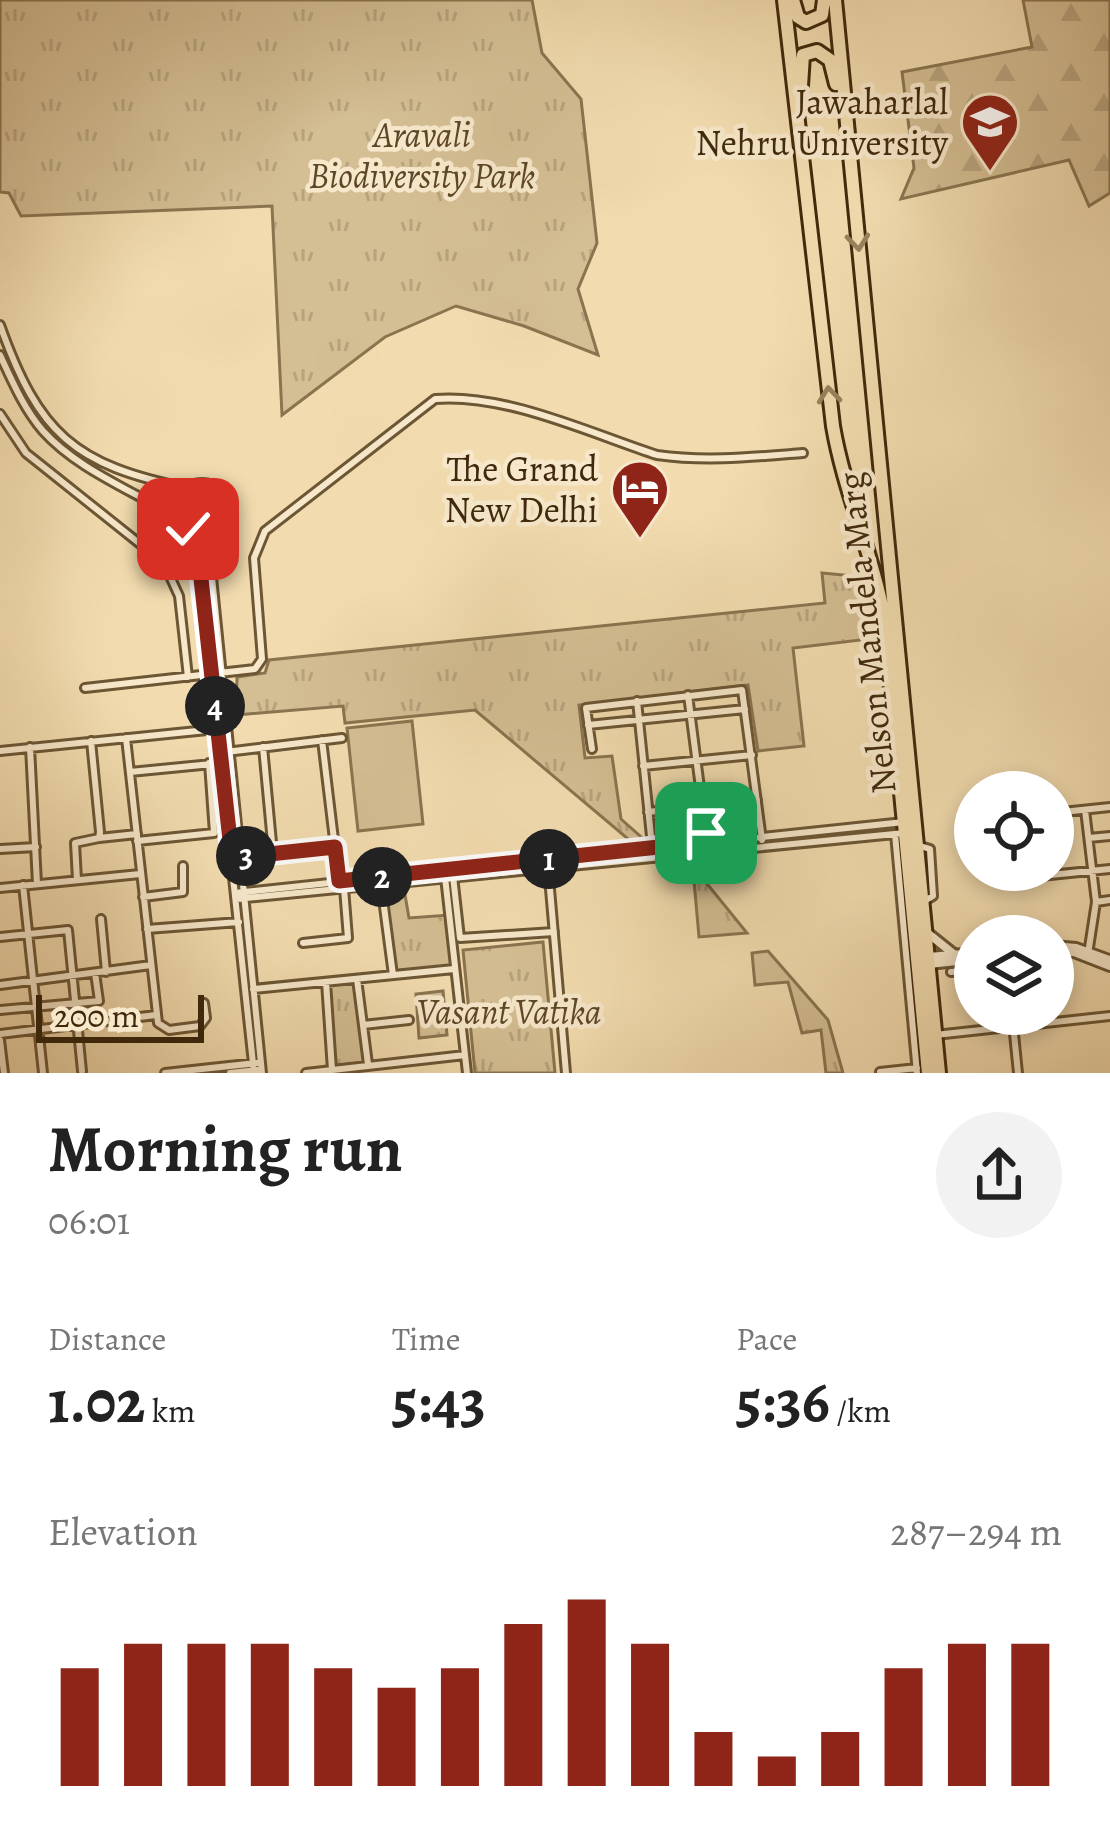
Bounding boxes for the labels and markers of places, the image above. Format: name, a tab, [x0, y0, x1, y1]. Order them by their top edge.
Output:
place label: Jawaharlal Nehru University	[695, 77, 949, 167]
school or university icon: Jawaharlal Nehru University	[959, 91, 1021, 173]
place label: The Grand New Delhi	[445, 444, 599, 534]
hotel icon: The Grand New Delhi	[609, 458, 671, 540]
pin	[137, 478, 239, 580]
pin: 4	[185, 676, 245, 736]
pin	[655, 782, 757, 884]
pin: 3	[216, 826, 276, 886]
pin: 1	[519, 829, 579, 889]
pin: 2	[352, 847, 412, 907]

